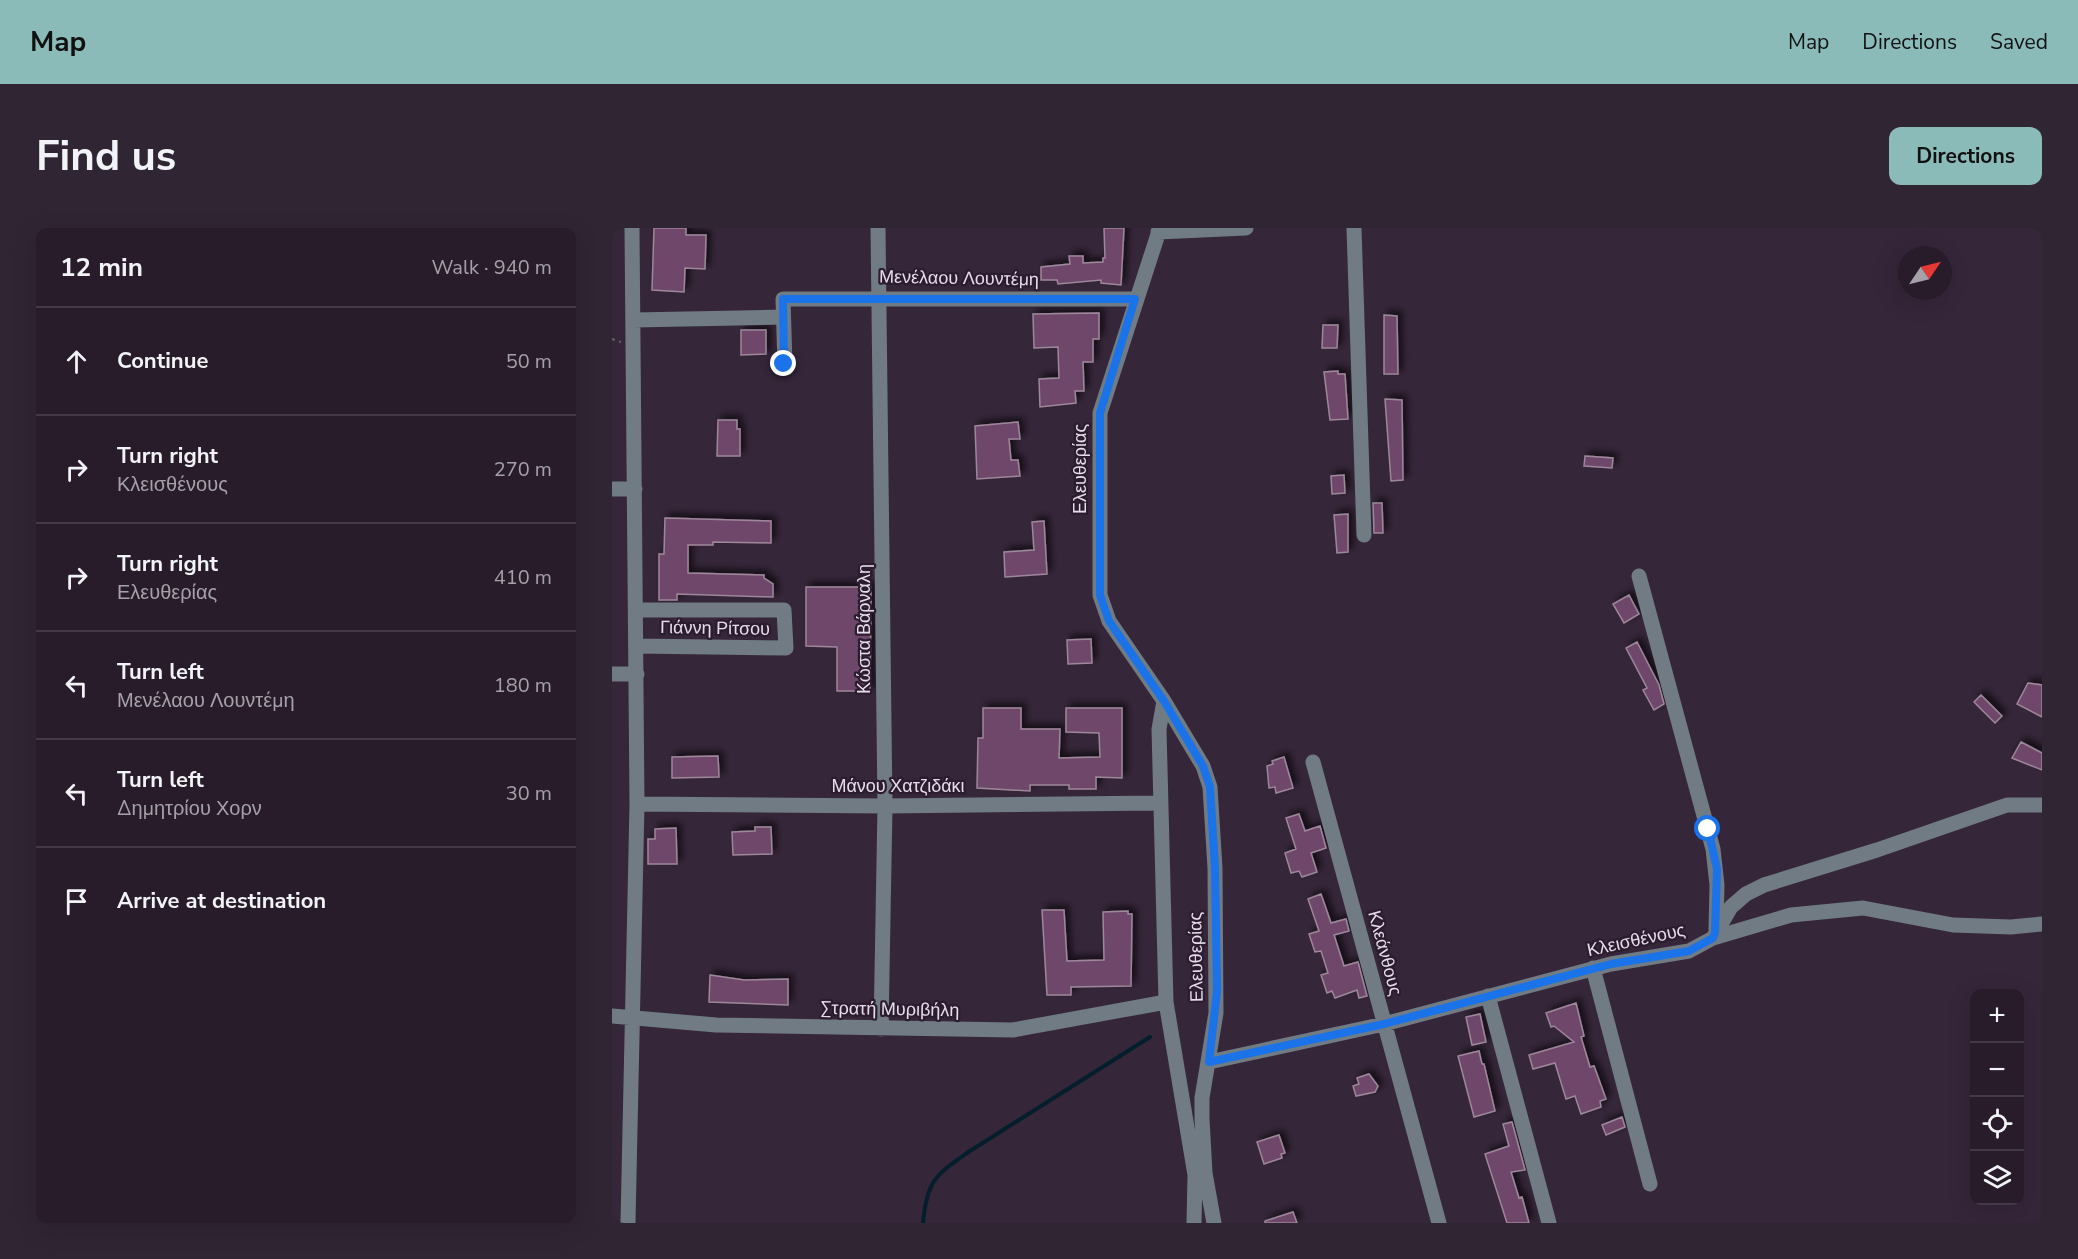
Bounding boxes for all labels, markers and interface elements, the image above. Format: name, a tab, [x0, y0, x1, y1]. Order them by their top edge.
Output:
text: Map	[30, 23, 86, 61]
text: Map	[1788, 28, 1829, 56]
text: Directions	[1862, 28, 1957, 56]
text: Saved	[1990, 28, 2048, 56]
button: Directions	[1889, 127, 2042, 185]
text: Find us	[36, 128, 176, 185]
north arrow	[1898, 246, 1952, 300]
text: 12 min	[60, 250, 143, 285]
text: Walk · 940 m	[432, 254, 552, 281]
street label: Μενέλαου Λουντέμη	[879, 265, 1039, 291]
icon: ahead	[60, 345, 93, 378]
text: Continue	[117, 346, 208, 376]
text: 50 m	[506, 348, 552, 375]
route end	[770, 350, 796, 376]
street label: Ελευθερίας	[1068, 424, 1092, 514]
text: Turn right	[117, 441, 218, 471]
icon: right	[60, 453, 93, 486]
text: 270 m	[494, 456, 552, 483]
text: Κλεισθένους	[117, 471, 228, 498]
text: Turn right	[117, 549, 218, 579]
icon: right	[60, 561, 93, 594]
text: 410 m	[494, 564, 552, 591]
street label: Κώστα Βάρναλη	[852, 564, 876, 694]
text: Ελευθερίας	[117, 579, 217, 606]
street label: Γιάννη Ρίτσου	[660, 615, 770, 641]
text: Turn left	[117, 657, 204, 687]
icon: left	[60, 669, 93, 702]
text: 180 m	[494, 672, 552, 699]
text: Μενέλαου Λουντέμη	[117, 687, 295, 714]
text: Turn left	[117, 765, 204, 795]
street label: Μάνου Χατζιδάκι	[831, 774, 965, 798]
icon: left	[60, 777, 93, 810]
text: 30 m	[506, 780, 552, 807]
text: Δημητρίου Χορν	[117, 795, 262, 822]
route start	[1694, 815, 1720, 841]
icon: arrive	[60, 885, 93, 918]
text: Arrive at destination	[117, 886, 326, 916]
street label: Κλεάνθους	[1362, 908, 1408, 998]
street label: Ελευθερίας	[1183, 911, 1209, 1002]
street label: Κλεισθένους	[1585, 918, 1688, 962]
map controls	[1970, 989, 2024, 1205]
button: +	[1970, 989, 2024, 1043]
street label: Στρατή Μυριβήλη	[820, 996, 960, 1022]
button: −	[1970, 1043, 2024, 1097]
button: locate	[1970, 1097, 2024, 1151]
button: layers	[1970, 1151, 2024, 1205]

